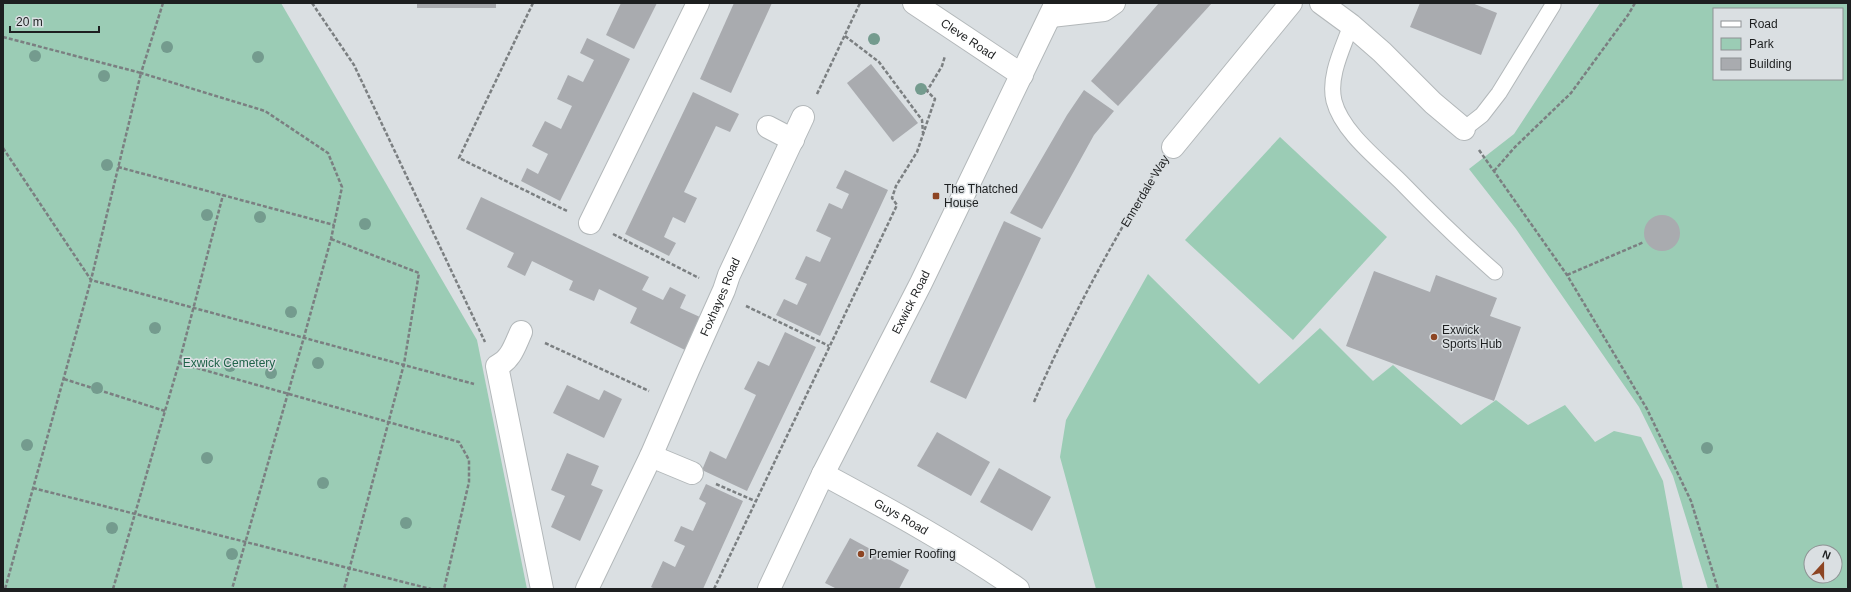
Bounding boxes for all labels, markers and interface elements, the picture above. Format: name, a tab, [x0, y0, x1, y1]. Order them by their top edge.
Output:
scale bar	[10, 8, 99, 34]
legend	[1713, 8, 1843, 80]
text: 20 m	[16, 15, 43, 29]
street label: Cleve Road	[938, 16, 998, 62]
text: Road	[1749, 17, 1778, 31]
text: Park	[1749, 37, 1775, 51]
text: Building	[1749, 57, 1792, 71]
street label: Ennerdale Way	[1118, 152, 1172, 230]
place label: The Thatched House	[944, 182, 1018, 210]
marker: The Thatched House	[931, 191, 941, 201]
street label: Foxhayes Road	[697, 255, 743, 339]
street label: Exwick Road	[889, 268, 933, 336]
place label: Exwick Sports Hub	[1442, 323, 1502, 351]
marker: Exwick Sports Hub	[1429, 332, 1439, 342]
park label: Exwick Cemetery	[183, 356, 275, 370]
street label: Guys Road	[871, 496, 931, 538]
north arrow	[1803, 544, 1843, 584]
place label: Premier Roofing	[869, 547, 956, 561]
text: N	[1821, 548, 1832, 562]
marker: Premier Roofing	[856, 549, 866, 559]

